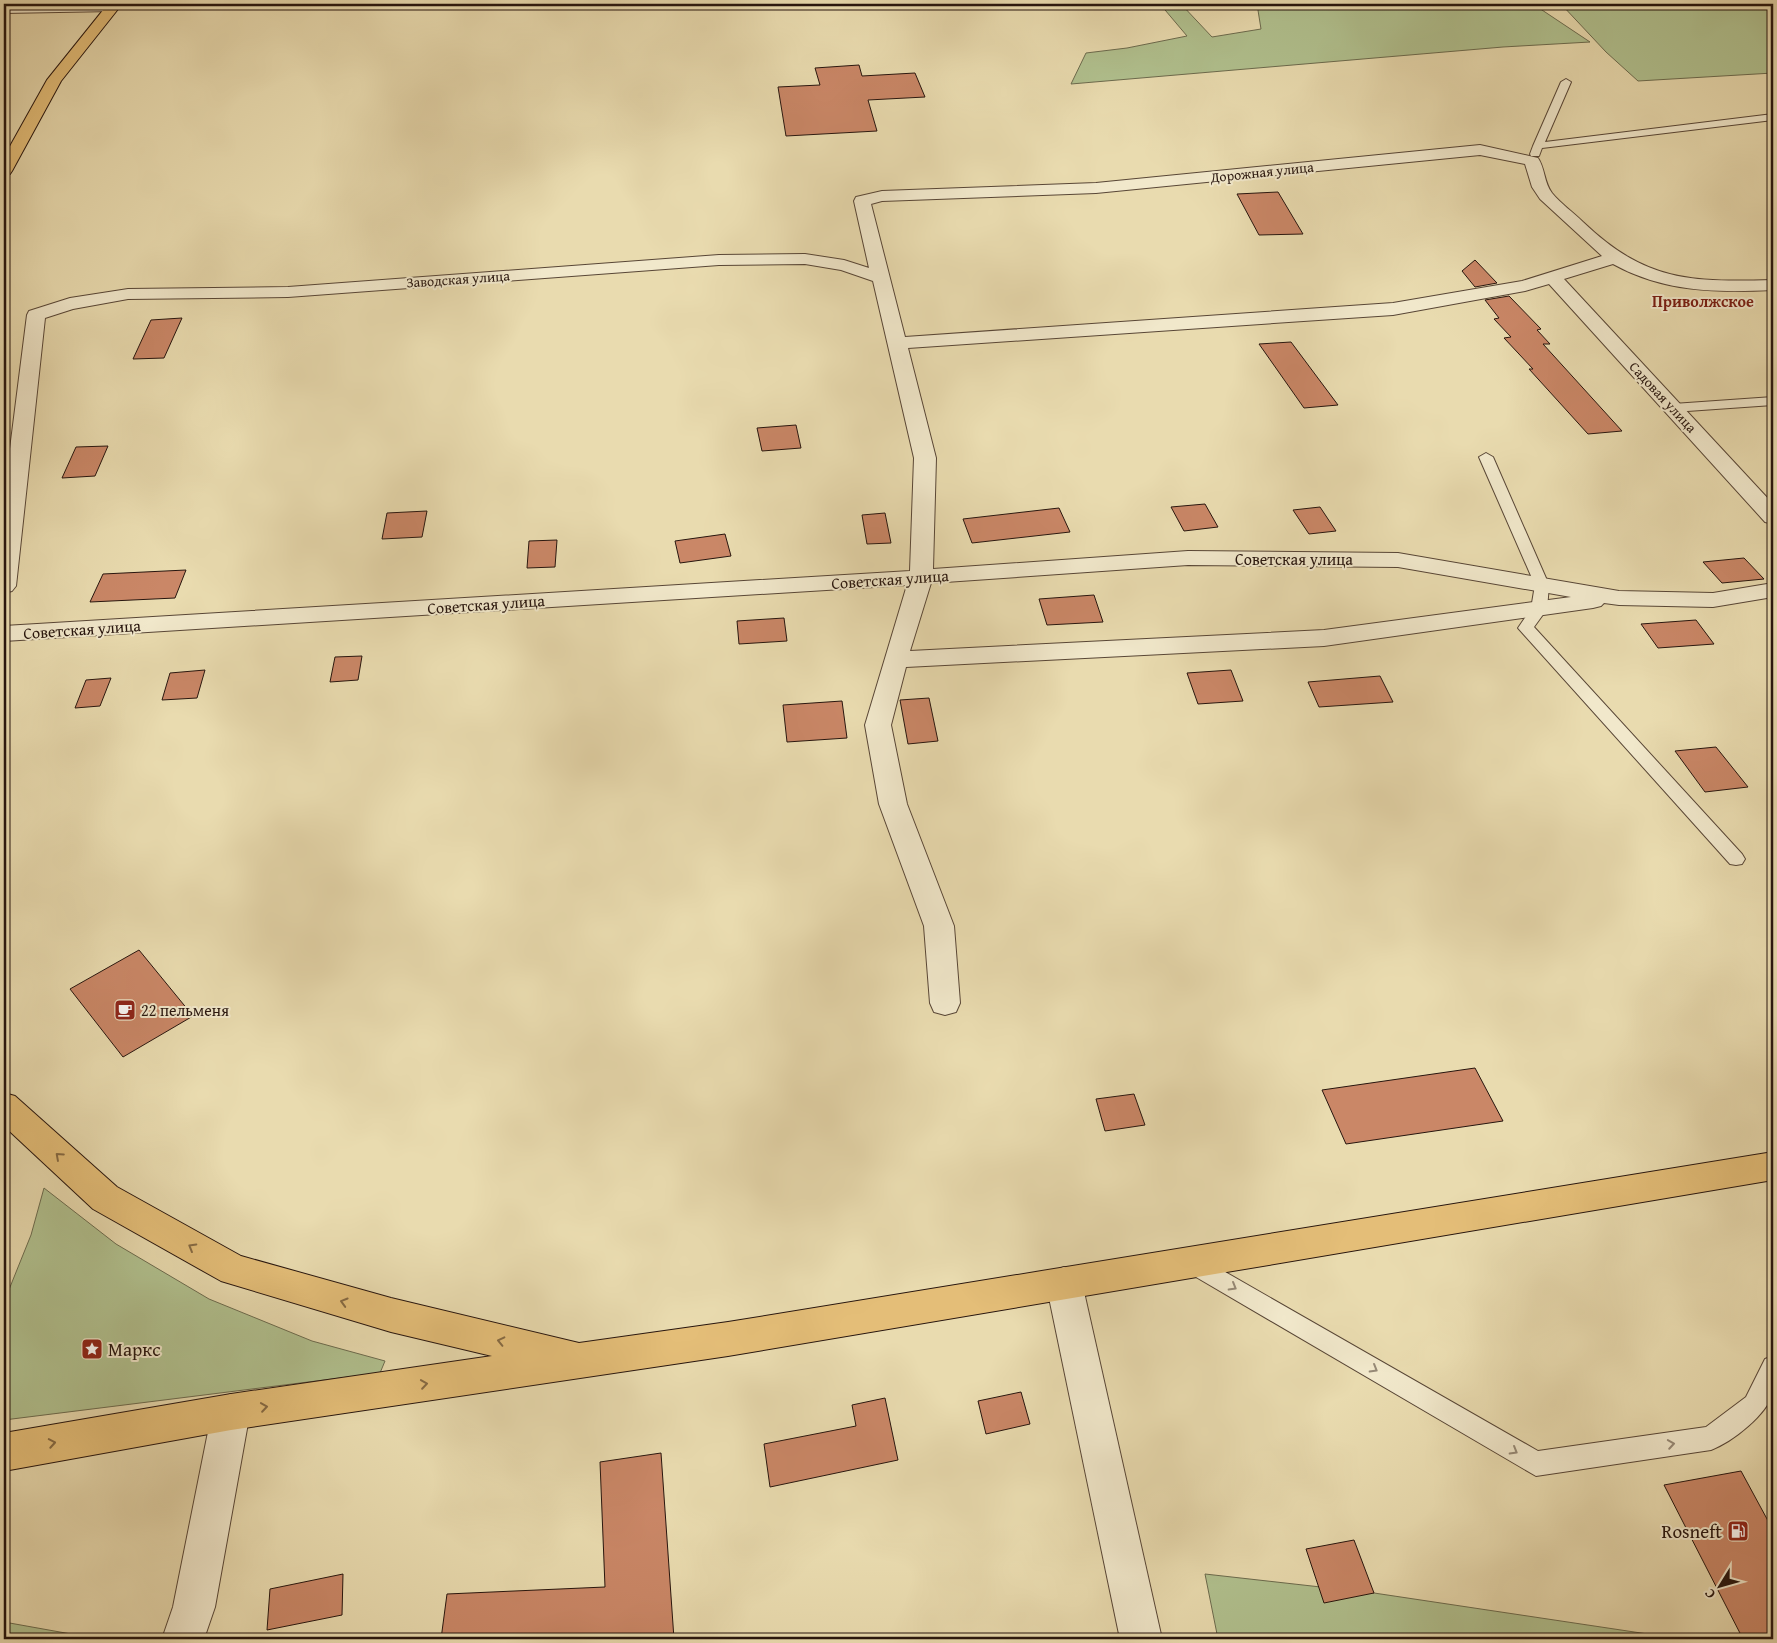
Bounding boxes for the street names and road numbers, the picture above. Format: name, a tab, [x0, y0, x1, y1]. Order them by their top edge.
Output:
street label: Дорожная улица	[1208, 157, 1315, 187]
street label: Заводская улица	[406, 265, 511, 293]
street label: Садовая улица	[1625, 357, 1701, 437]
street label: Советская улица	[1235, 547, 1353, 571]
street label: Советская улица	[830, 563, 950, 595]
street label: Советская улица	[426, 588, 546, 620]
street label: Советская улица	[22, 613, 142, 645]

